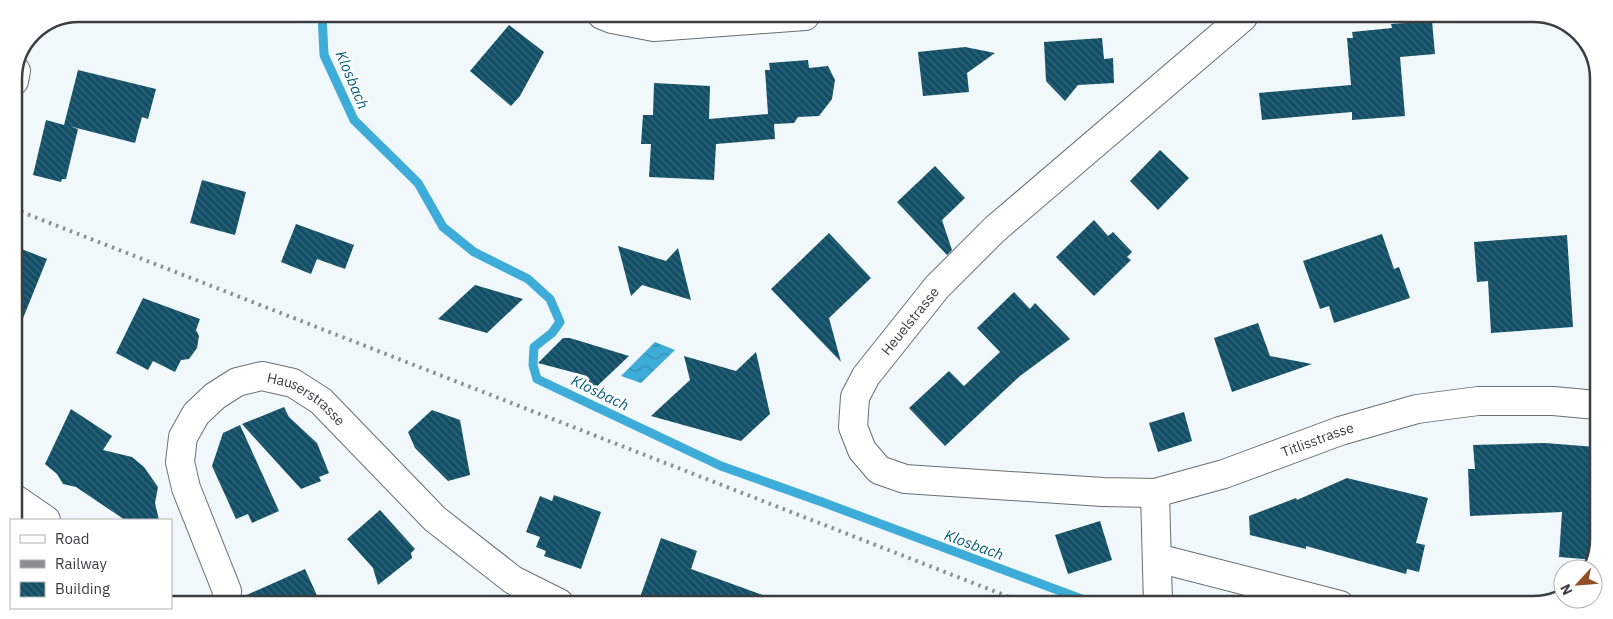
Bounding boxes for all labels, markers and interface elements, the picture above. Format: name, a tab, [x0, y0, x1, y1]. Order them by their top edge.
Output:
water label: Klosbach	[332, 48, 373, 112]
street label: Heuelstrasse	[877, 283, 943, 359]
street label: Hauserstrasse	[265, 368, 349, 430]
water label: Klosbach	[568, 371, 632, 415]
street label: Titlisstrasse	[1279, 418, 1356, 461]
legend	[10, 519, 172, 609]
water label: Klosbach	[942, 525, 1006, 564]
text: Road	[55, 529, 90, 548]
text: Railway	[55, 554, 108, 573]
north arrow	[1553, 559, 1603, 609]
text: Building	[55, 579, 110, 598]
text: N	[1556, 581, 1577, 598]

